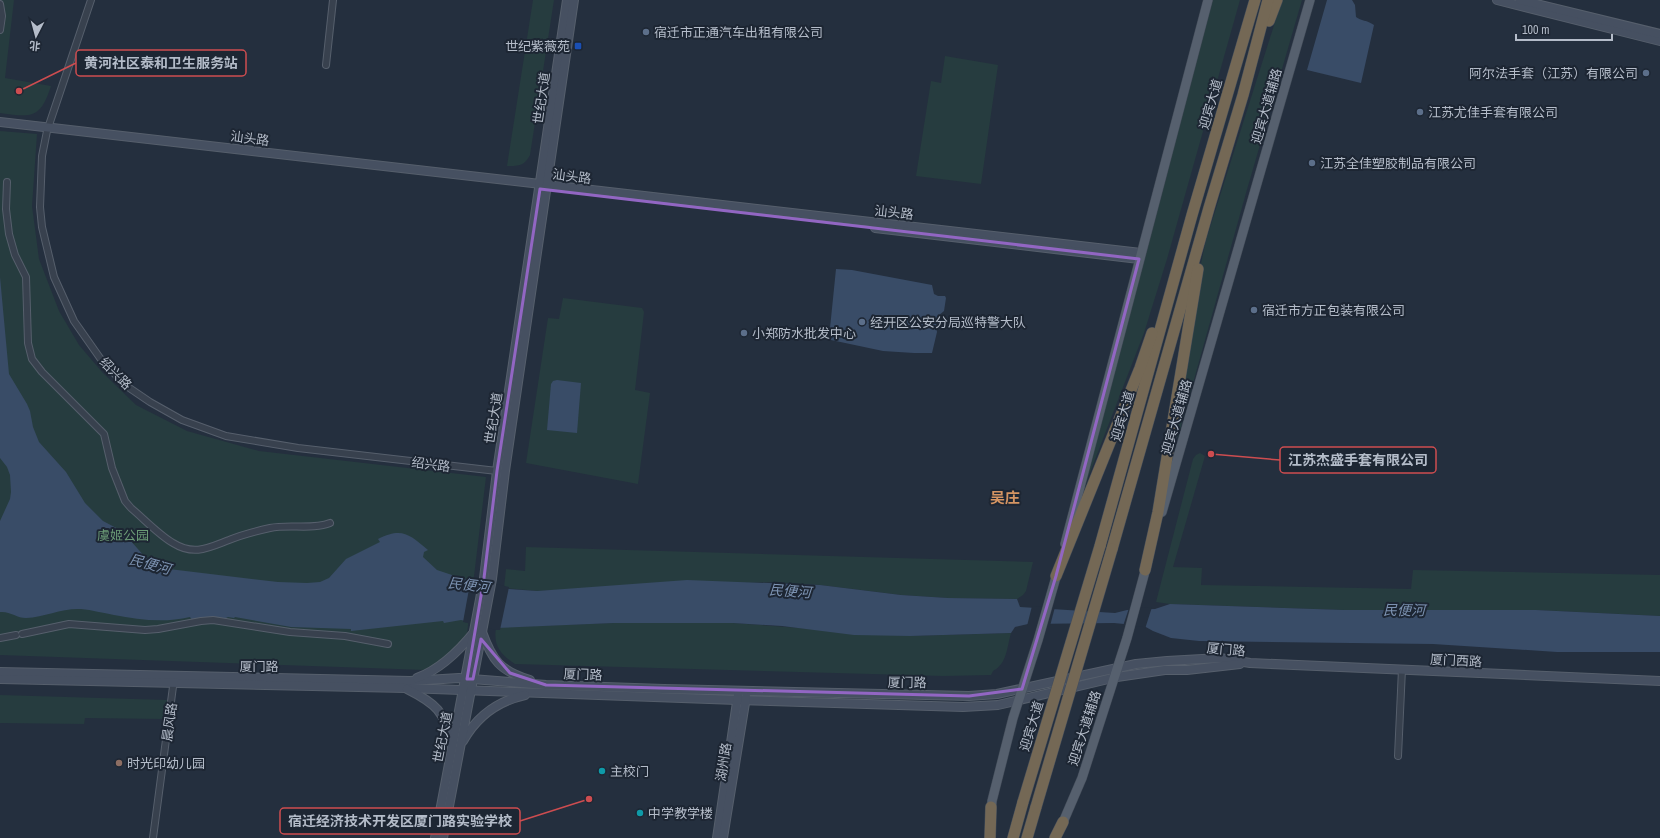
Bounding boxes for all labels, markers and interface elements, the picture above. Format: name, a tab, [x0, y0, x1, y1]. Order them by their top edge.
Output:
north arrow	[16, 16, 56, 56]
scale bar	[1516, 16, 1612, 42]
text: 100 m	[1522, 22, 1549, 38]
place label: 宿迁市正通汽车出租有限公司	[654, 24, 823, 41]
marker: 宿迁市正通汽车出租有限公司	[641, 27, 651, 37]
text: 北	[29, 38, 41, 53]
place label: 世纪紫薇苑	[505, 38, 570, 55]
marker: 世纪紫薇苑	[573, 41, 583, 51]
callout: 黄河社区泰和卫生服务站	[76, 50, 246, 76]
text: 黄河社区泰和卫生服务站	[84, 54, 238, 72]
place label: 阿尔法手套（江苏）有限公司	[1469, 65, 1638, 82]
street label: 迎宾大道辅路	[1248, 66, 1285, 146]
marker: 阿尔法手套（江苏）有限公司	[1641, 68, 1651, 78]
street label: 世纪大道	[529, 71, 554, 125]
street label: 迎宾大道	[1195, 77, 1226, 131]
place label: 江苏尤佳手套有限公司	[1428, 104, 1558, 121]
marker: 江苏尤佳手套有限公司	[1415, 107, 1425, 117]
street label: 汕头路	[230, 128, 270, 149]
place label: 江苏全佳塑胶制品有限公司	[1320, 155, 1476, 172]
marker: 江苏全佳塑胶制品有限公司	[1307, 158, 1317, 168]
street label: 汕头路	[552, 166, 592, 187]
street label: 汕头路	[874, 202, 914, 223]
place label: 宿迁市方正包装有限公司	[1262, 302, 1405, 319]
marker: 宿迁市方正包装有限公司	[1249, 305, 1259, 315]
place label: 经开区公安分局巡特警大队	[870, 314, 1026, 331]
marker: 经开区公安分局巡特警大队	[857, 317, 867, 327]
place label: 小郑防水批发中心	[752, 325, 856, 342]
marker: 小郑防水批发中心	[739, 328, 749, 338]
street label: 绍兴路	[96, 354, 135, 393]
street label: 迎宾大道辅路	[1158, 377, 1195, 457]
street label: 迎宾大道	[1107, 389, 1138, 443]
street label: 世纪大道	[481, 391, 506, 445]
callout: 江苏杰盛手套有限公司	[1280, 447, 1436, 473]
text: 江苏杰盛手套有限公司	[1288, 451, 1428, 469]
street label: 绍兴路	[411, 454, 451, 475]
district label: 吴庄	[990, 487, 1020, 508]
park label: 虞姬公园	[97, 527, 149, 544]
water label: 民便河	[127, 550, 176, 579]
water label: 民便河	[447, 574, 494, 597]
water label: 民便河	[768, 581, 815, 602]
water label: 民便河	[1383, 601, 1428, 619]
street label: 厦门路	[1206, 639, 1246, 660]
street label: 厦门西路	[1430, 651, 1482, 670]
street label: 厦门路	[239, 658, 279, 675]
street label: 厦门路	[563, 665, 603, 684]
street label: 厦门路	[887, 674, 927, 691]
street label: 迎宾大道辅路	[1064, 688, 1105, 768]
street label: 迎宾大道	[1016, 699, 1047, 754]
street label: 晨风路	[158, 702, 181, 743]
street label: 世纪大道	[429, 710, 456, 764]
street label: 湖州路	[712, 741, 735, 783]
place label: 时光印幼儿园	[127, 755, 205, 772]
marker: 时光印幼儿园	[114, 758, 124, 768]
place label: 主校门	[610, 763, 649, 780]
marker: 主校门	[597, 766, 607, 776]
place label: 中学教学楼	[648, 805, 713, 822]
callout: 宿迁经济技术开发区厦门路实验学校	[280, 808, 520, 834]
marker: 中学教学楼	[635, 808, 645, 818]
text: 宿迁经济技术开发区厦门路实验学校	[288, 812, 512, 830]

